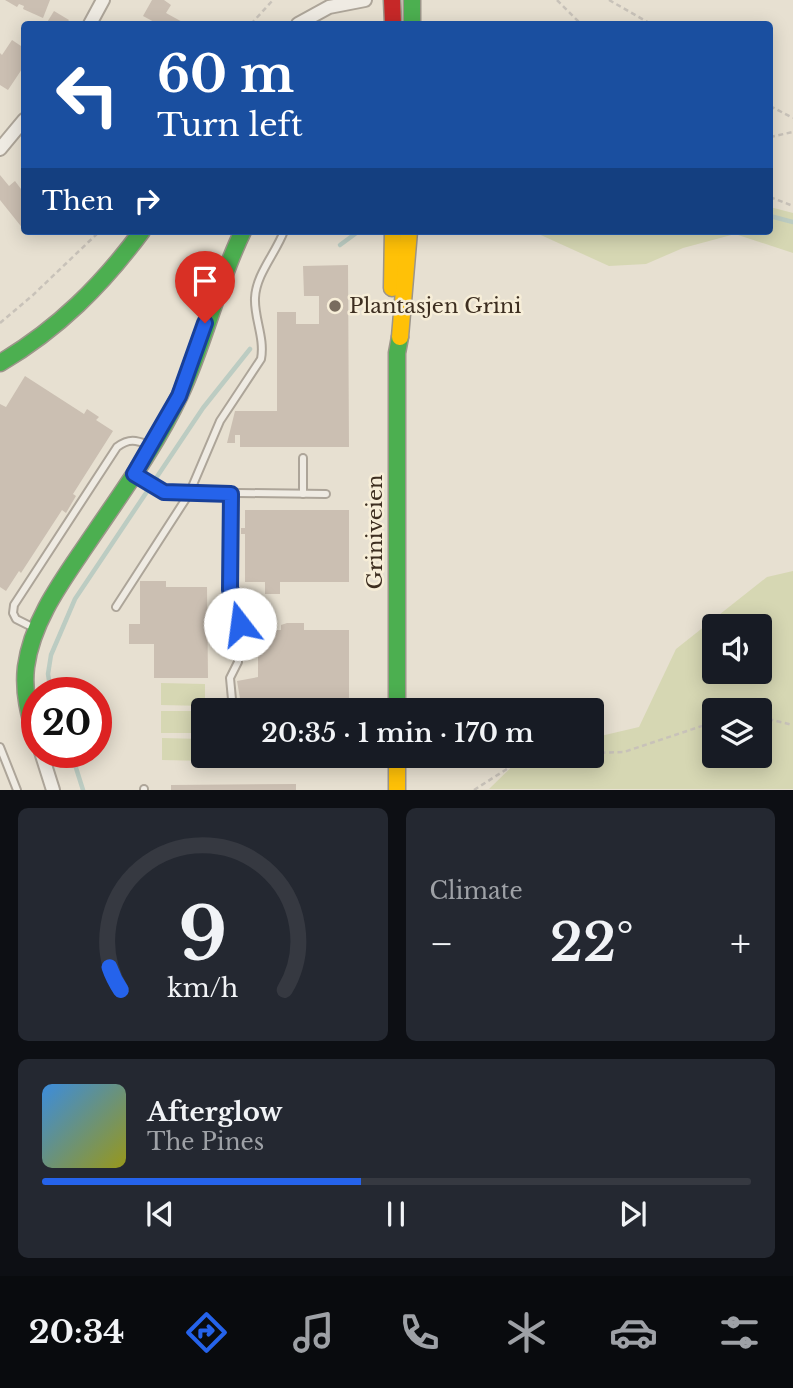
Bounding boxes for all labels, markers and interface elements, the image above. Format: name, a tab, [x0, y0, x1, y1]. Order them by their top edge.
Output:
text: 60 m	[157, 44, 294, 105]
icon: left	[42, 49, 133, 140]
text: Turn left	[157, 105, 303, 145]
icon: right	[128, 182, 166, 220]
text: Then	[42, 185, 114, 217]
pin	[175, 251, 235, 323]
icon: arrive	[186, 262, 224, 300]
place label: Plantasjen Grini	[349, 293, 521, 319]
marker: Plantasjen Grini	[327, 298, 343, 314]
street label: Griniveien	[362, 474, 388, 590]
position arrow	[203, 587, 277, 661]
map controls	[702, 614, 772, 768]
button: sound	[702, 614, 772, 684]
speed limit sign: 20	[21, 677, 112, 768]
button: layers	[702, 698, 772, 768]
text: 20:35 · 1 min · 170 m	[261, 717, 534, 749]
text: Climate	[430, 877, 523, 905]
text: 9	[178, 890, 227, 981]
text: 22°	[550, 911, 634, 975]
text: −	[430, 920, 454, 967]
text: +	[730, 920, 751, 967]
text: km/h	[167, 973, 238, 1004]
text: Afterglow	[147, 1096, 283, 1128]
text: The Pines	[147, 1128, 264, 1156]
icon: previous	[141, 1195, 179, 1233]
icon: pause	[377, 1195, 415, 1233]
icon: next	[614, 1195, 652, 1233]
icon: directions	[182, 1308, 231, 1357]
icon: music	[289, 1308, 338, 1357]
icon: phone	[395, 1308, 444, 1357]
icon: climate	[502, 1308, 551, 1357]
icon: car	[609, 1308, 658, 1357]
icon: filters	[715, 1308, 764, 1357]
text: 20:34	[29, 1312, 125, 1352]

